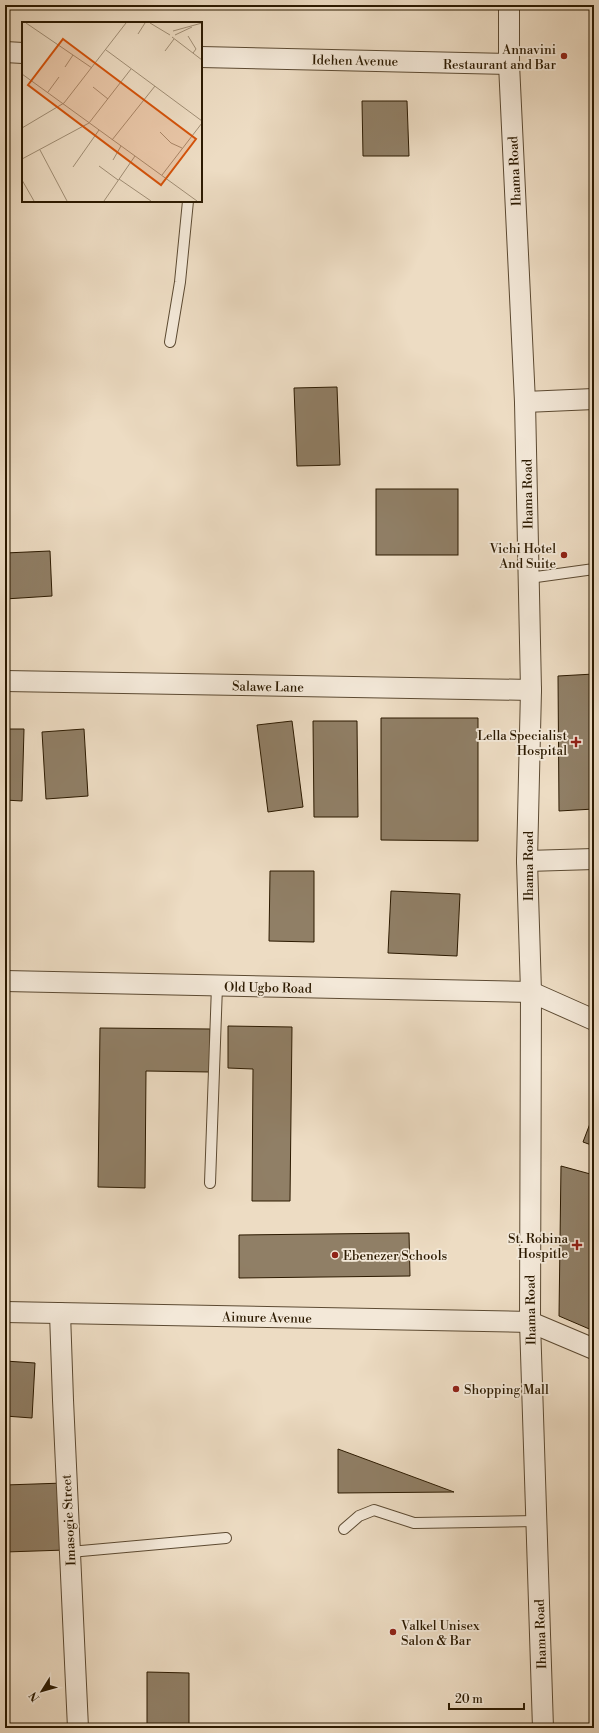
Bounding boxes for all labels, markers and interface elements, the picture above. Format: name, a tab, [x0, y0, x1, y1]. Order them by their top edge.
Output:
inset map	[22, 22, 202, 202]
place label: Annavini Restaurant and Bar	[443, 42, 556, 73]
marker: Annavini Restaurant and Bar	[559, 51, 569, 61]
street label: Idehen Avenue	[312, 52, 399, 70]
street label: Ihama Road	[505, 135, 525, 206]
street label: Ihama Road	[519, 458, 537, 529]
place label: Vichi Hotel And Suite	[488, 541, 556, 572]
marker: Vichi Hotel And Suite	[559, 550, 569, 560]
street label: Salawe Lane	[232, 678, 305, 696]
place label: Lella Specialist Hospital	[477, 728, 567, 759]
marker: Lella Specialist Hospital	[570, 736, 582, 748]
street label: Ihama Road	[521, 830, 537, 901]
street label: Old Ugbo Road	[224, 979, 313, 997]
place label: St. Robina Hospitle	[508, 1231, 568, 1262]
marker: St. Robina Hospitle	[571, 1239, 583, 1251]
place label: Ebenezer Schools	[343, 1248, 448, 1264]
marker: Ebenezer Schools	[330, 1250, 340, 1260]
street label: Ihama Road	[522, 1274, 540, 1345]
street label: Aimure Avenue	[221, 1309, 312, 1327]
place label: Shopping Mall	[464, 1382, 549, 1398]
marker: Shopping Mall	[451, 1384, 461, 1394]
street label: Imasogie Street	[59, 1473, 79, 1566]
street label: Ihama Road	[532, 1598, 550, 1669]
place label: Valkel Unisex Salon & Bar	[400, 1618, 480, 1649]
marker: Valkel Unisex Salon & Bar	[388, 1627, 398, 1637]
north arrow	[22, 1671, 62, 1711]
scale bar	[449, 1685, 524, 1711]
text: N	[26, 1688, 43, 1704]
text: 20 m	[455, 1692, 483, 1707]

